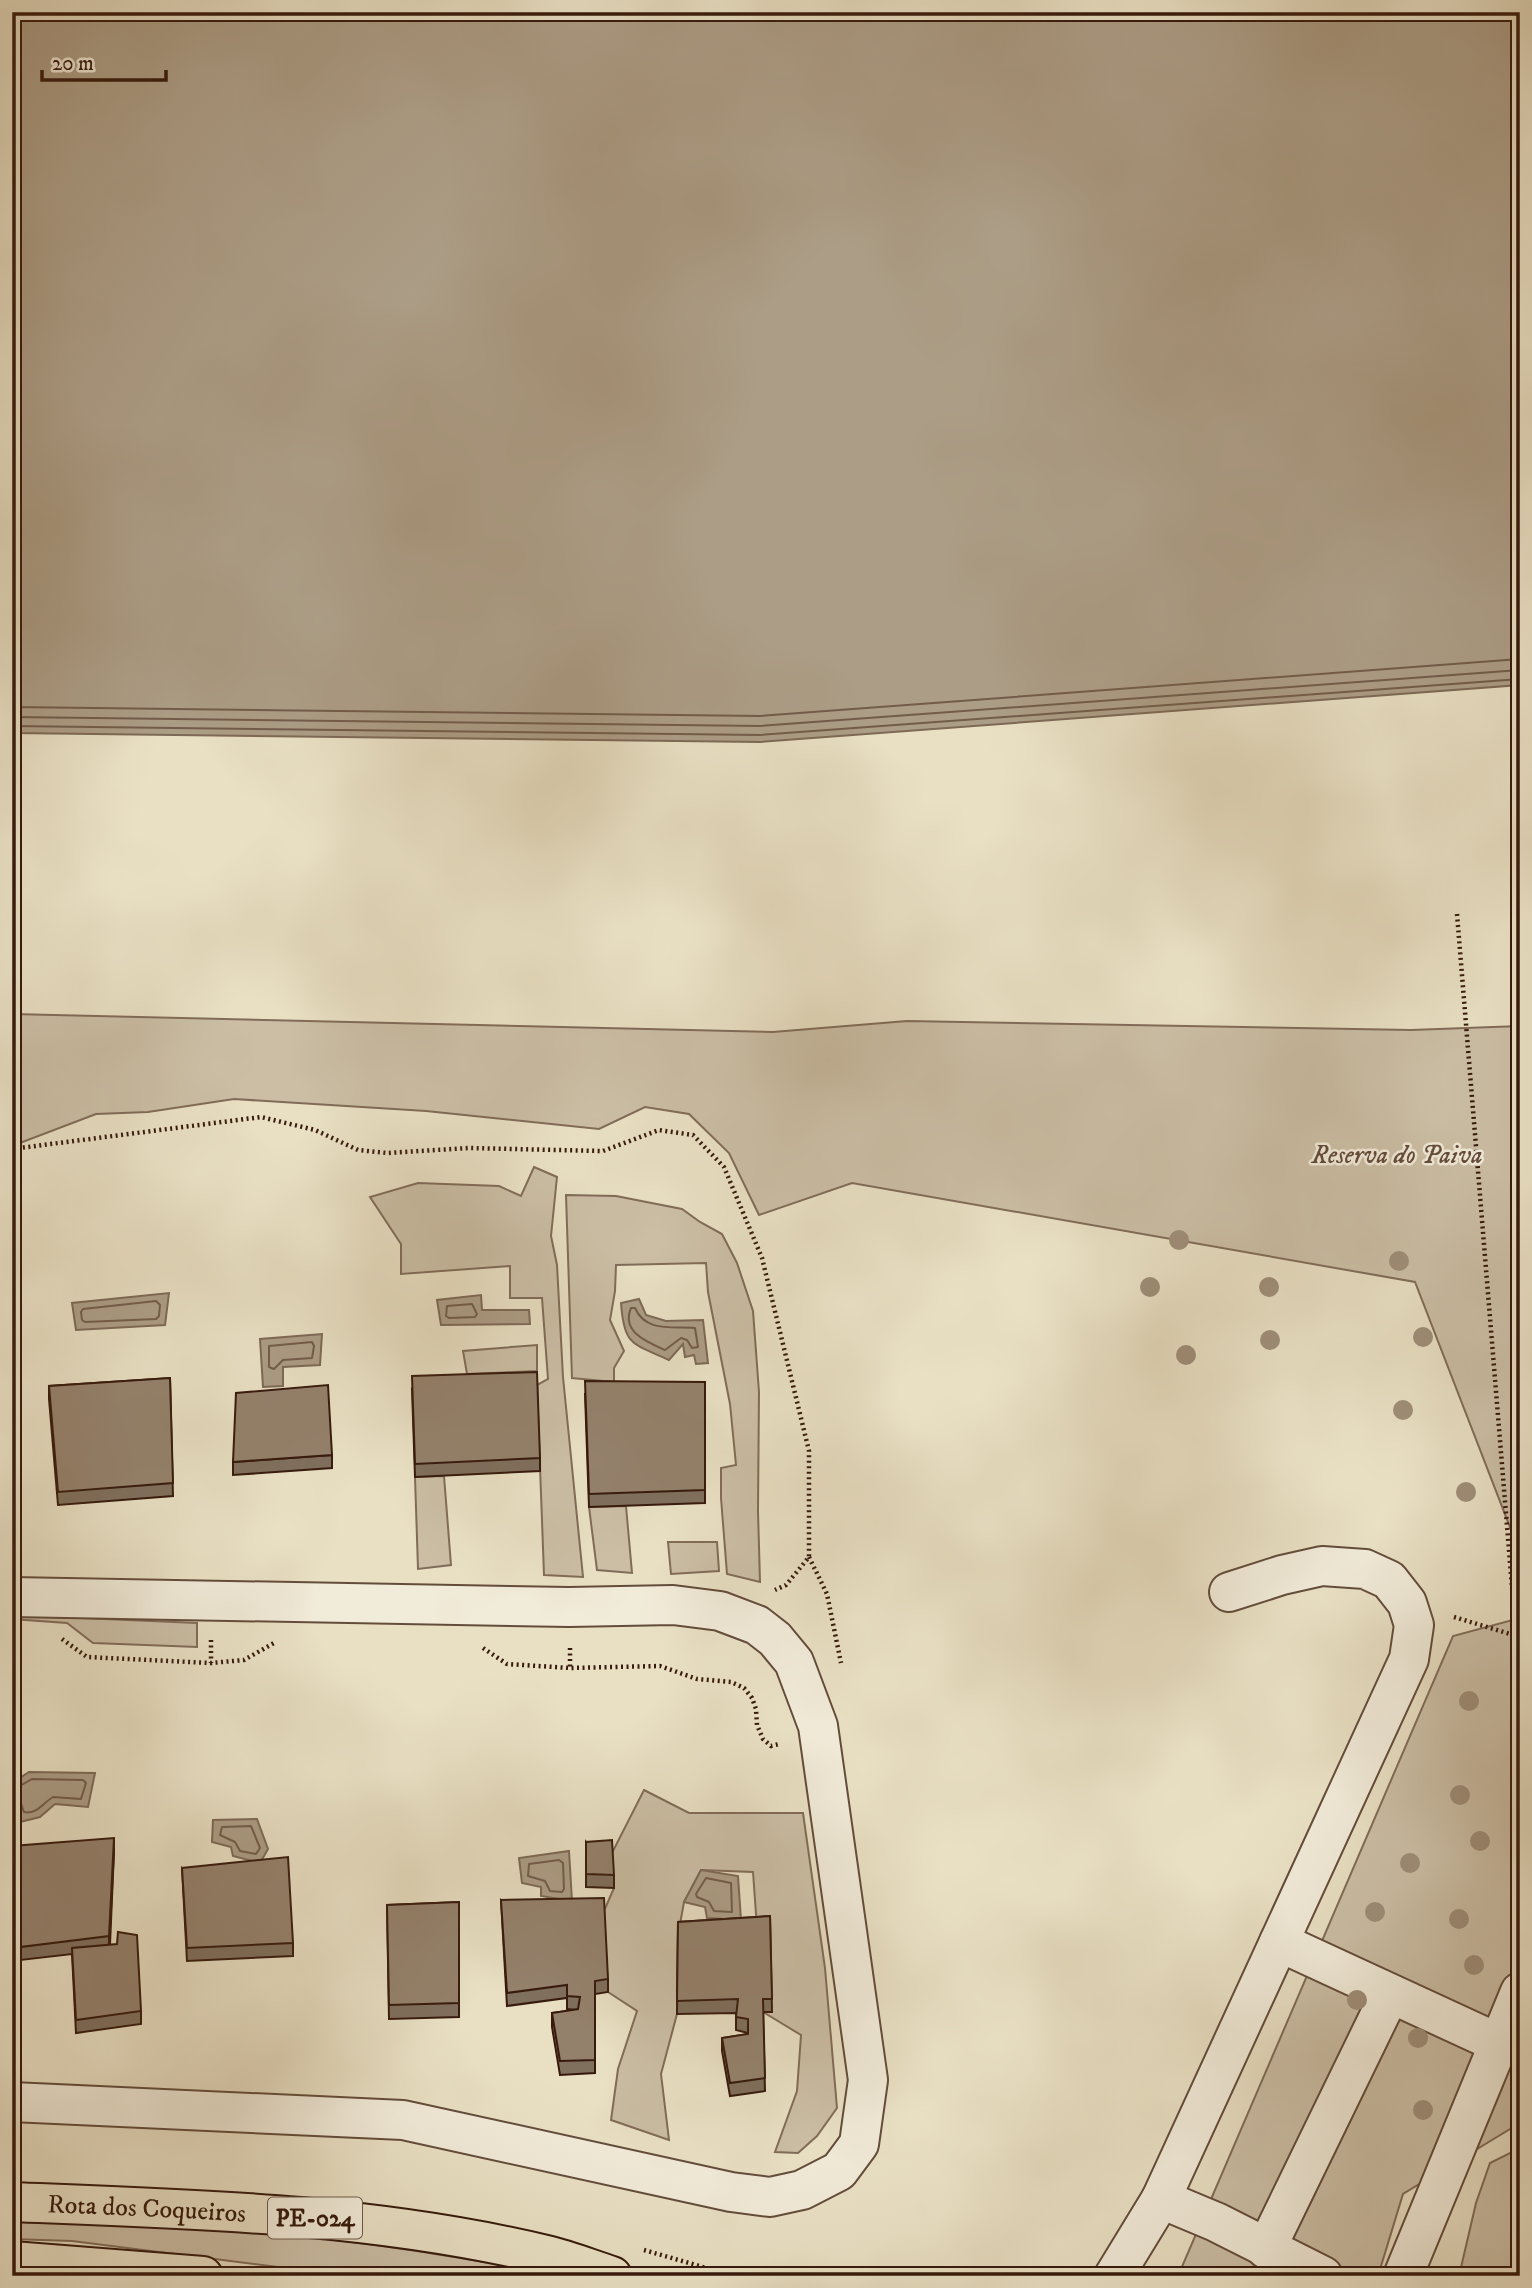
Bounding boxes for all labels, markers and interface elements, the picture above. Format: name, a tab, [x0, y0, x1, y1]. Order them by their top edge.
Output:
scale bar	[42, 38, 166, 82]
text: 20 m	[52, 51, 94, 77]
park label: Reserva do Paiva	[1311, 1139, 1482, 1172]
street label: Rota dos Coqueiros	[47, 2188, 247, 2231]
road number: PE-024	[268, 2197, 362, 2238]

